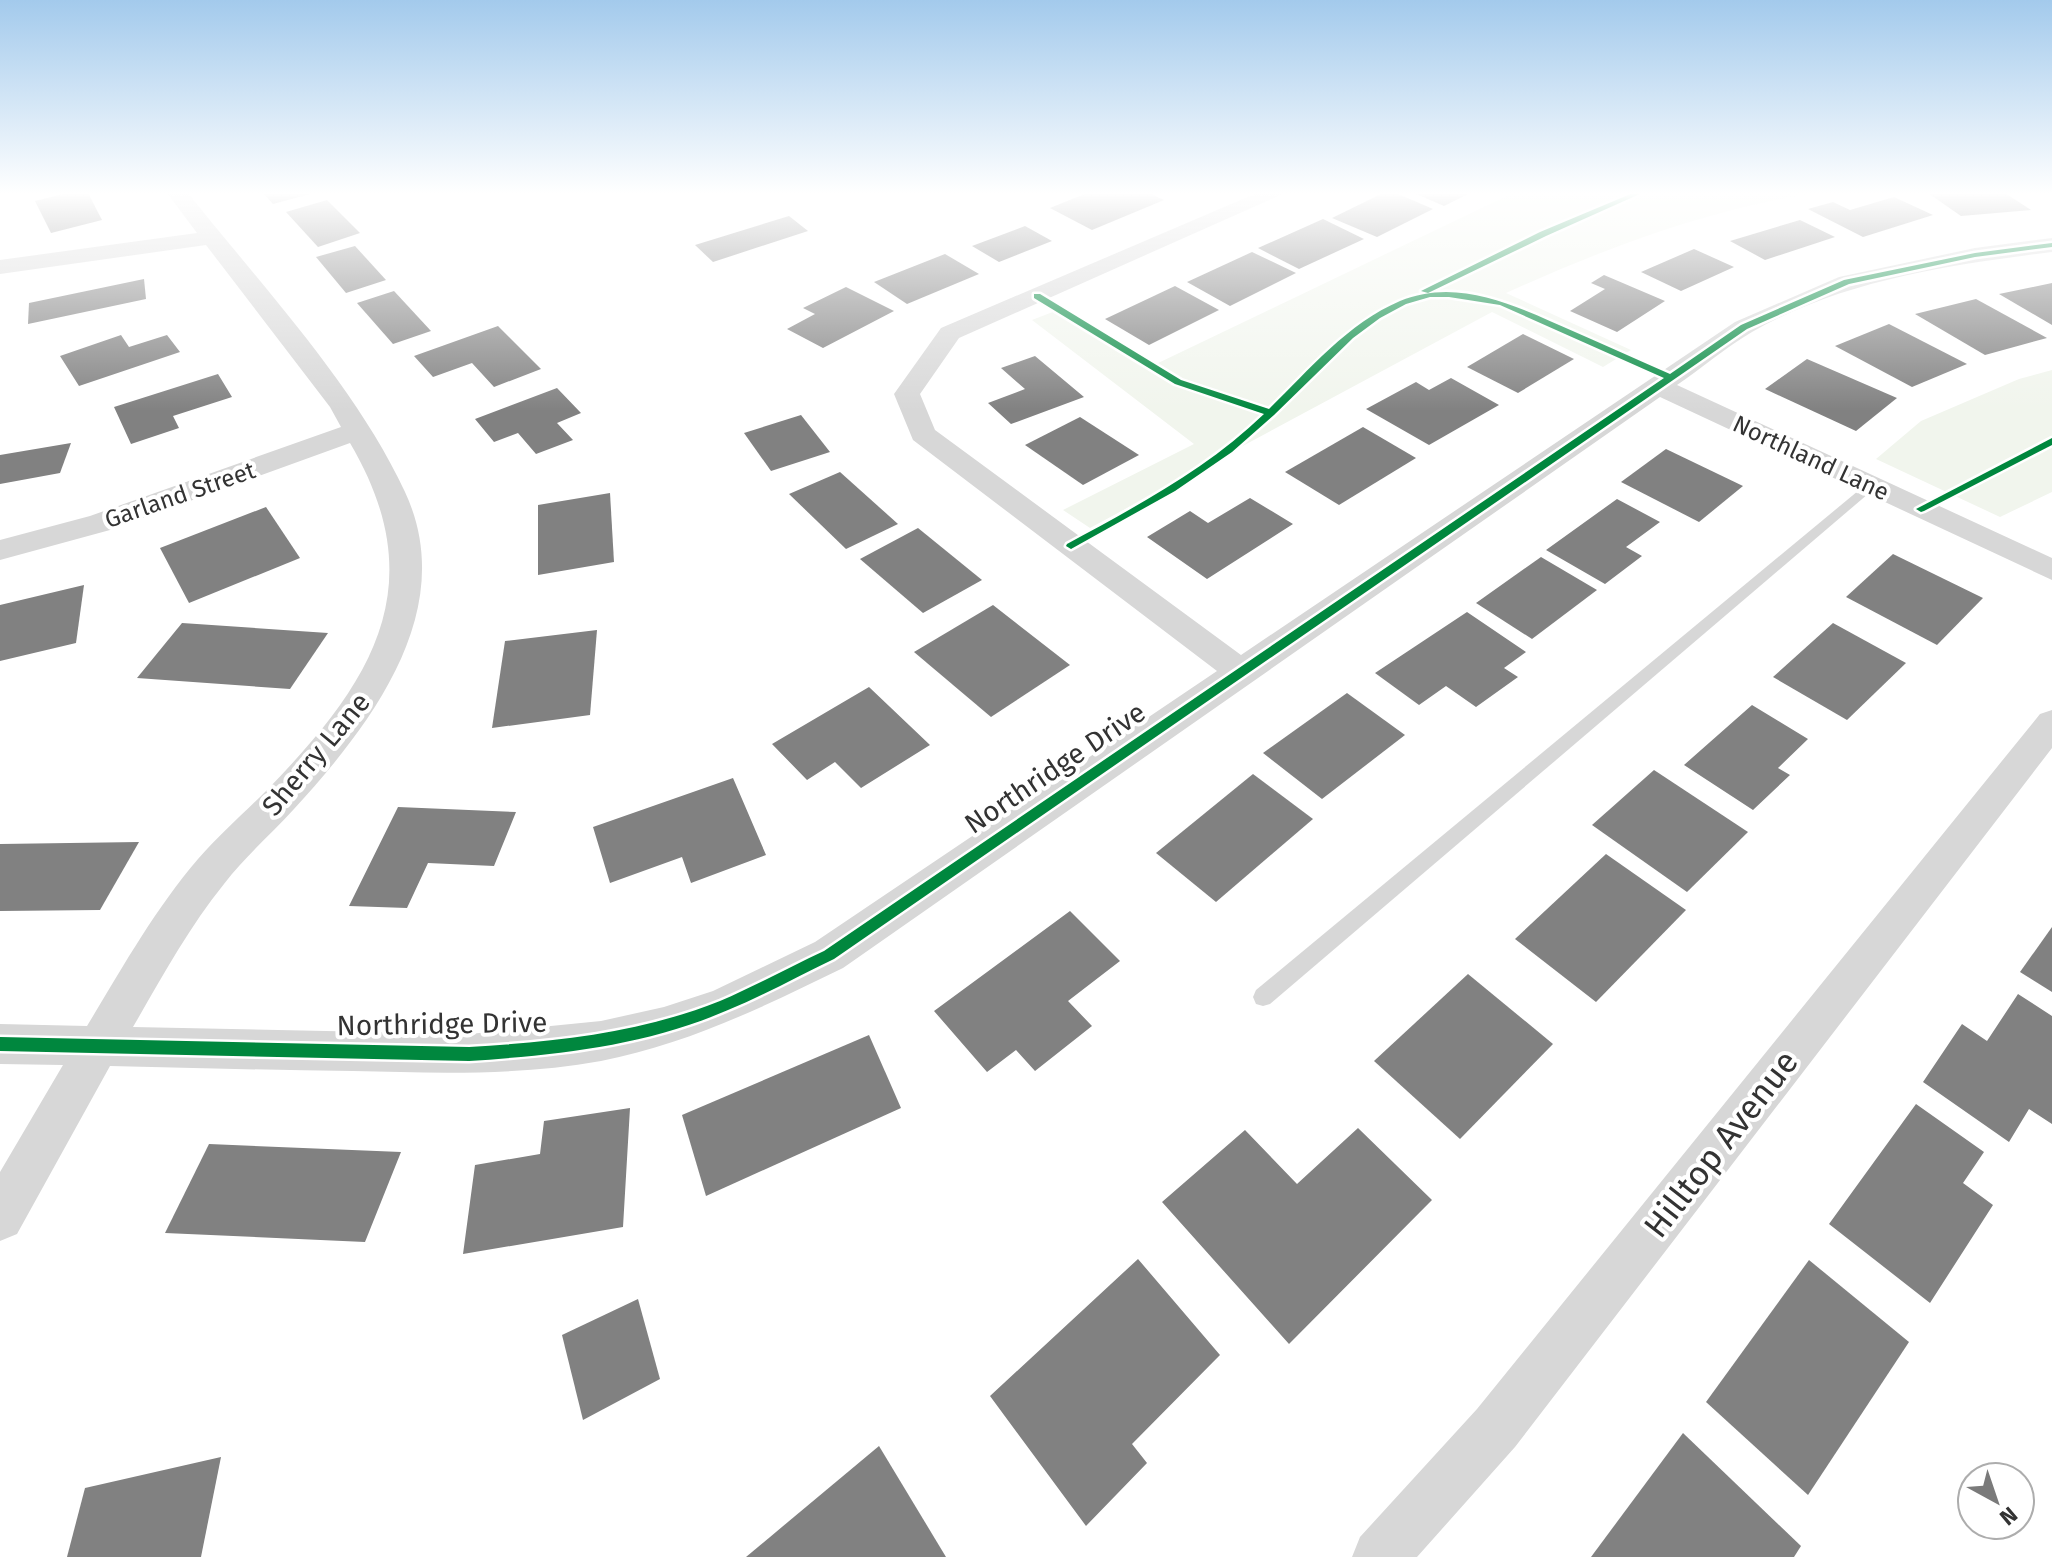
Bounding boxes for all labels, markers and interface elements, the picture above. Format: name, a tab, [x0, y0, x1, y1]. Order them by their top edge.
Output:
street label: Northland Lane	[1728, 410, 1894, 506]
street label: Garland Street	[101, 456, 259, 534]
street label: Sherry Lane	[255, 686, 377, 822]
street label: Northridge Drive	[958, 695, 1152, 841]
street label: Northridge Drive	[336, 1006, 548, 1042]
street label: Hilltop Avenue	[1635, 1042, 1807, 1246]
north arrow	[1956, 1461, 2036, 1541]
text: N	[1994, 1501, 2023, 1531]

